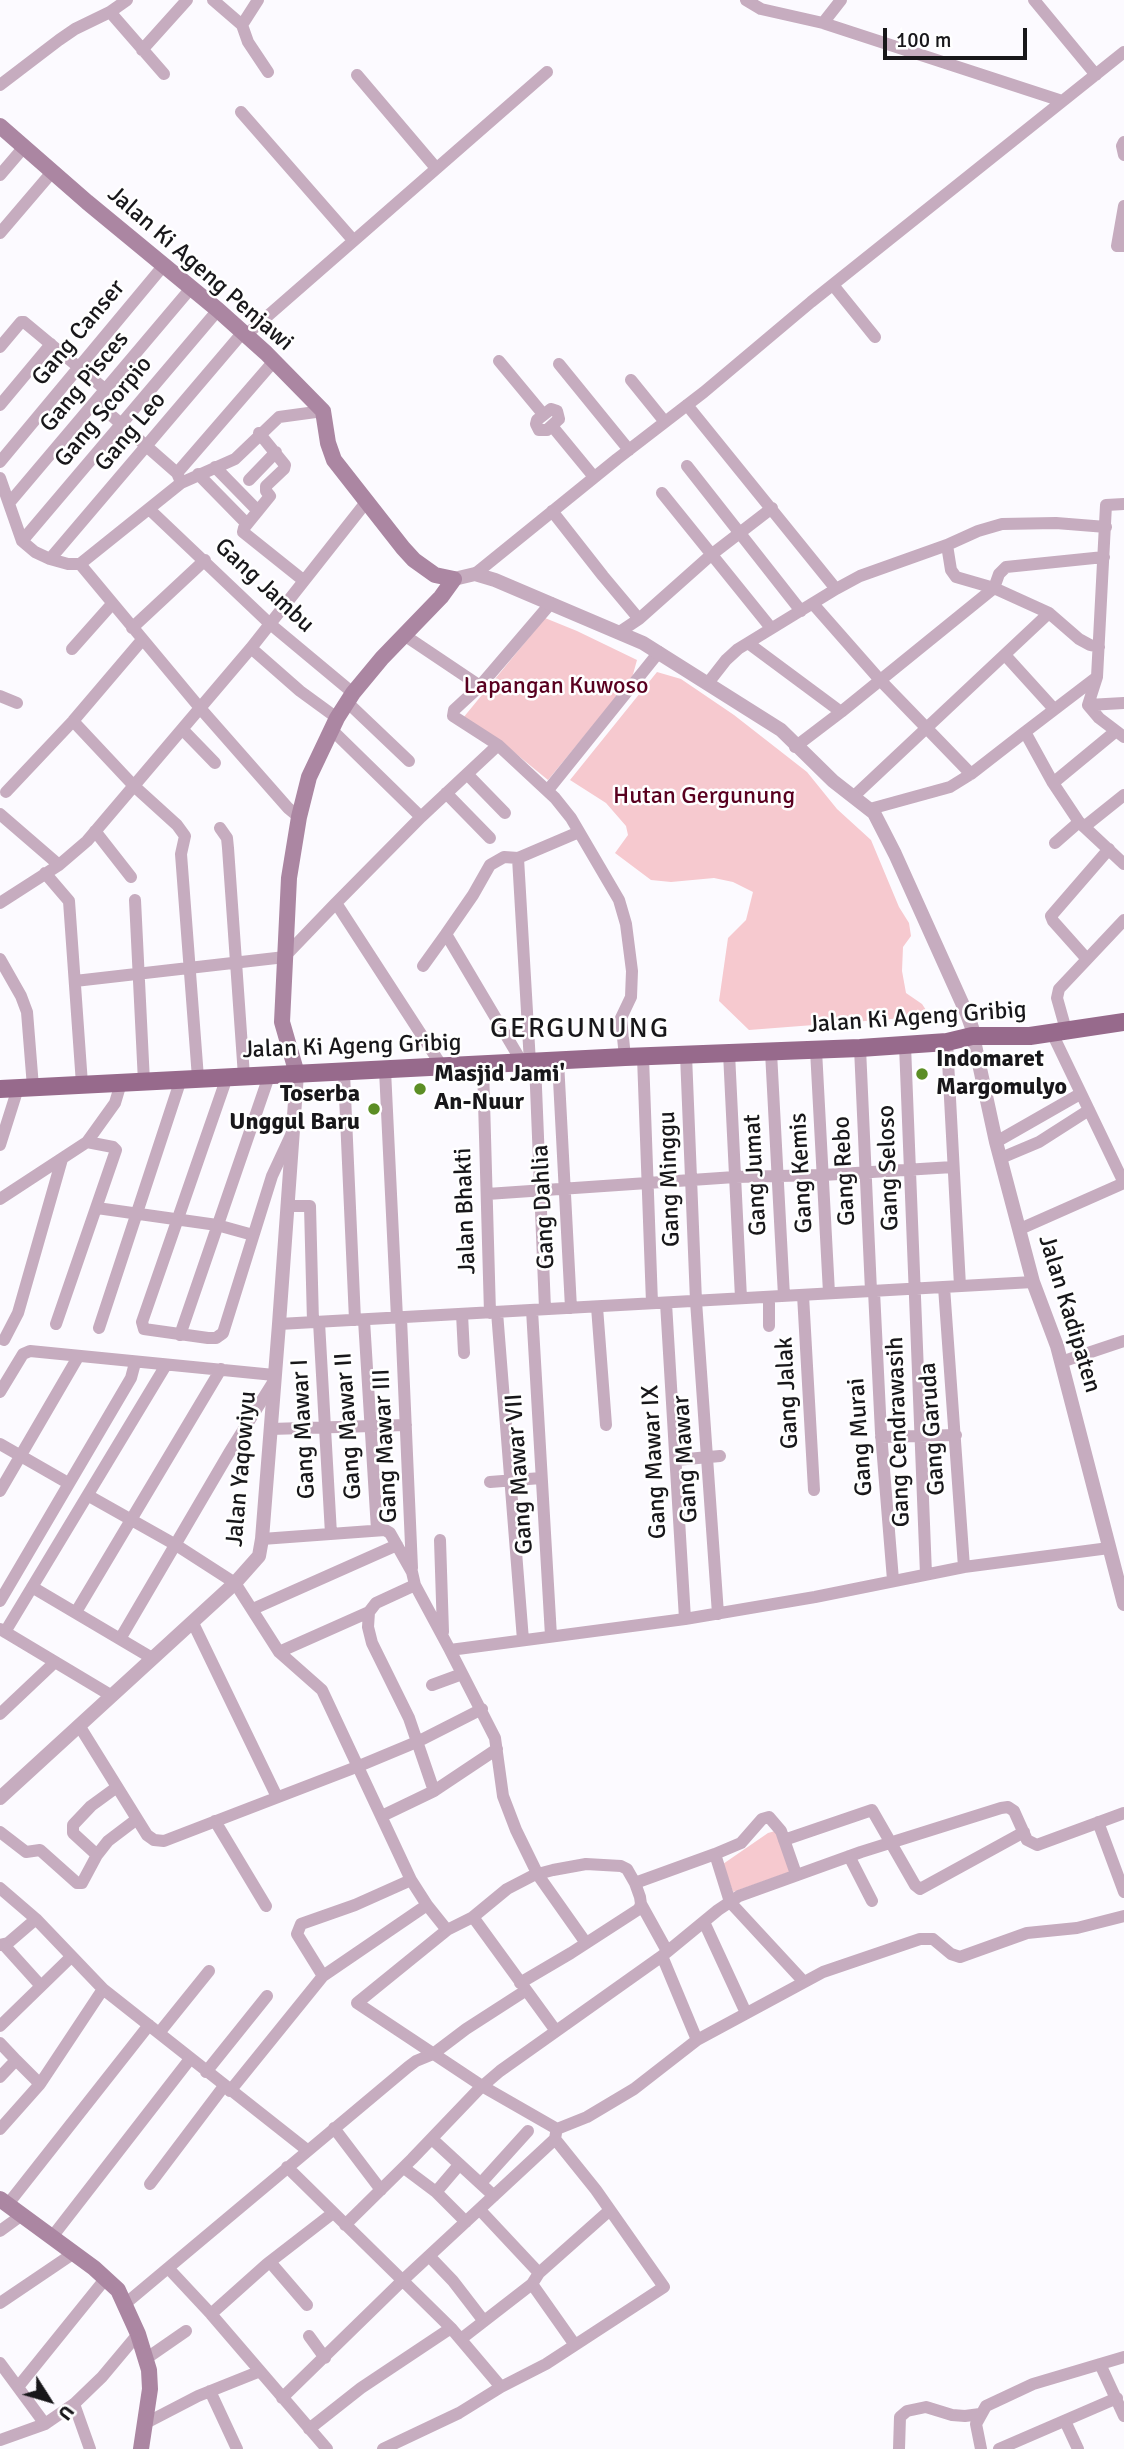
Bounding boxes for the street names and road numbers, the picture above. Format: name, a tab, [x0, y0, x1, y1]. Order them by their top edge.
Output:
street label: Jalan Ki Ageng Penjawi	[101, 180, 299, 358]
street label: Gang Canser	[26, 274, 132, 392]
street label: Gang Pisces	[34, 326, 136, 438]
street label: Gang Scorpio	[49, 351, 159, 473]
street label: Gang Leo	[89, 386, 173, 478]
street label: Gang Jambu	[208, 533, 320, 639]
street label: Jalan Ki Ageng Gribig	[807, 996, 1027, 1040]
street label: Jalan Ki Ageng Gribig	[242, 1029, 462, 1065]
street label: Gang Seloso	[872, 1104, 906, 1232]
street label: Gang Minggu	[653, 1110, 687, 1248]
street label: Gang Kemis	[784, 1112, 820, 1234]
street label: Gang Jumat	[738, 1113, 774, 1237]
street label: Gang Rebo	[828, 1115, 862, 1227]
street label: Gang Dahlia	[526, 1144, 562, 1270]
street label: Jalan Bhakti	[449, 1147, 483, 1275]
street label: Jalan Kadipaten	[1031, 1232, 1107, 1396]
street label: Gang Jalak	[771, 1336, 805, 1450]
street label: Gang Cendrawasih	[881, 1336, 917, 1528]
street label: Gang Mawar II	[329, 1351, 369, 1501]
street label: Gang Mawar I	[286, 1358, 322, 1500]
street label: Gang Garuda	[914, 1362, 952, 1496]
street label: Gang Mawar III	[368, 1368, 404, 1524]
street label: Gang Murai	[843, 1377, 879, 1497]
street label: Gang Mawar IX	[637, 1384, 673, 1540]
street label: Jalan Yaqowiyu	[221, 1390, 263, 1548]
street label: Gang Mawar VII	[500, 1393, 540, 1555]
street label: Gang Mawar	[667, 1394, 705, 1524]

